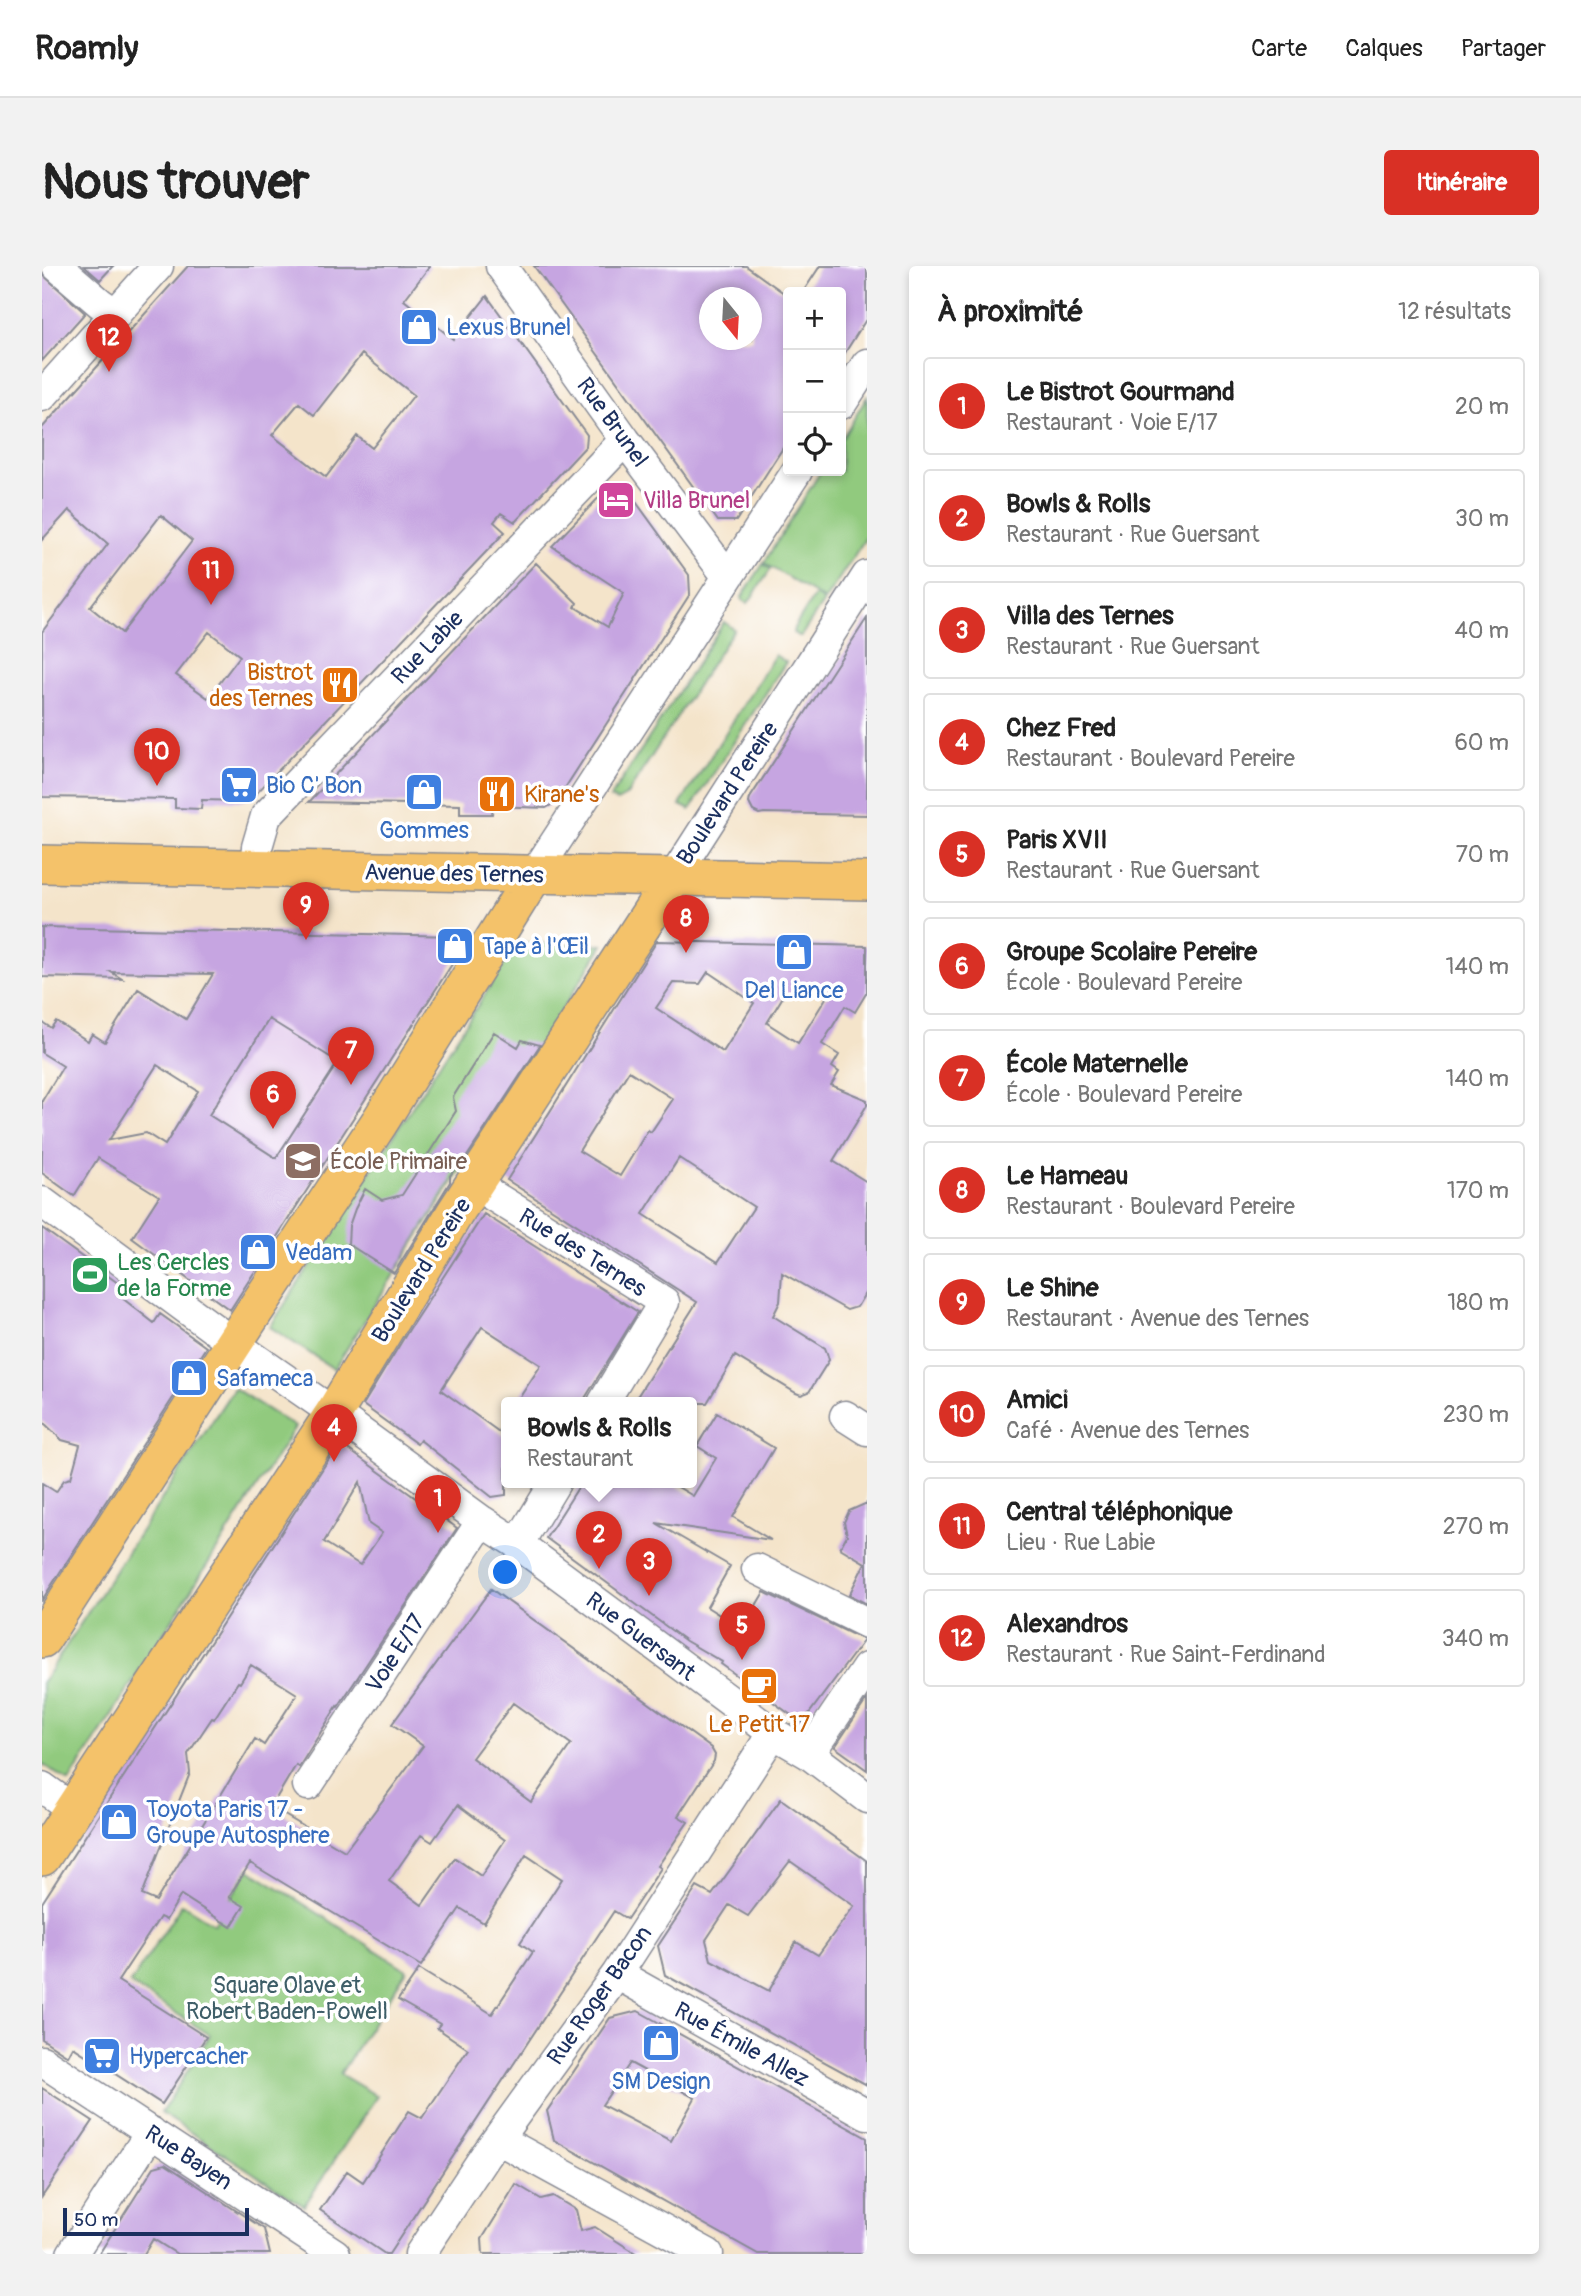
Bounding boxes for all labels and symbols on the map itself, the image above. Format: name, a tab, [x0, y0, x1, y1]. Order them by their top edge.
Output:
north arrow	[699, 287, 762, 350]
shop icon: Lexus Brunel	[398, 306, 440, 348]
place label: Lexus Brunel	[446, 313, 571, 342]
pin: 12	[86, 314, 132, 372]
street label: Rue Brunel	[570, 372, 655, 473]
hotel icon: Villa Brunel	[595, 479, 637, 521]
place label: Villa Brunel	[643, 486, 750, 515]
pin: 11	[188, 547, 234, 605]
street label: Rue Labie	[385, 604, 470, 690]
place label: Bistrot des Ternes	[209, 658, 314, 713]
restaurant icon: Bistrot des Ternes	[319, 664, 361, 706]
street label: Boulevard Pereire	[670, 716, 785, 870]
pin: 10	[134, 728, 180, 786]
supermarket icon: Bio C' Bon	[218, 764, 260, 806]
place label: Bio C' Bon	[266, 771, 362, 800]
shop icon: Gommes	[403, 771, 445, 813]
restaurant icon: Kirane's	[476, 773, 518, 815]
place label: Kirane's	[524, 780, 599, 809]
place label: Gommes	[379, 816, 469, 845]
street label: Avenue des Ternes	[364, 857, 544, 890]
pin: 9	[283, 882, 329, 940]
pin: 8	[663, 895, 709, 953]
shop icon: Tape à l'Œil	[434, 925, 476, 967]
shop icon: Del Liance	[773, 931, 815, 973]
place label: Tape à l'Œil	[482, 932, 589, 961]
place label: Del Liance	[744, 976, 844, 1005]
pin: 7	[328, 1027, 374, 1085]
pin: 6	[250, 1071, 296, 1129]
school or university icon: École Primaire	[282, 1140, 324, 1182]
place label: École Primaire	[330, 1147, 468, 1176]
street label: Boulevard Pereire	[365, 1192, 478, 1348]
street label: Rue des Ternes	[514, 1202, 652, 1303]
shop icon: Vedam	[237, 1231, 279, 1273]
place label: Vedam	[285, 1238, 353, 1267]
place label: Les Cercles de la Forme	[117, 1248, 232, 1303]
sports icon: Les Cercles de la Forme	[69, 1254, 111, 1296]
shop icon: Safameca	[168, 1357, 210, 1399]
place label: Safameca	[216, 1364, 313, 1393]
pin: 4	[311, 1404, 357, 1462]
pin: 1	[415, 1475, 461, 1533]
pin: 2	[576, 1511, 622, 1569]
pin: 3	[626, 1538, 672, 1596]
your location	[488, 1555, 522, 1589]
street label: Rue Guersant	[580, 1586, 702, 1688]
pin: 5	[719, 1602, 765, 1660]
street label: Voie E/17	[359, 1608, 432, 1698]
cafe icon: Le Petit 17	[738, 1665, 780, 1707]
place label: Le Petit 17	[708, 1710, 810, 1739]
place label: Toyota Paris 17 - Groupe Autosphere	[146, 1795, 330, 1850]
shop icon: Toyota Paris 17 - Groupe Autosphere	[98, 1801, 140, 1843]
street label: Rue Roger Bacon	[541, 1920, 658, 2071]
park label: Square Olave et Robert Baden-Powell	[186, 1971, 388, 2026]
street label: Rue Émile Allez	[669, 1995, 814, 2093]
shop icon: SM Design	[640, 2022, 682, 2064]
supermarket icon: Hypercacher	[81, 2035, 123, 2077]
place label: Hypercacher	[129, 2042, 248, 2071]
place label: SM Design	[611, 2067, 711, 2096]
street label: Rue Bayen	[140, 2118, 238, 2196]
scale bar	[63, 2205, 248, 2237]

